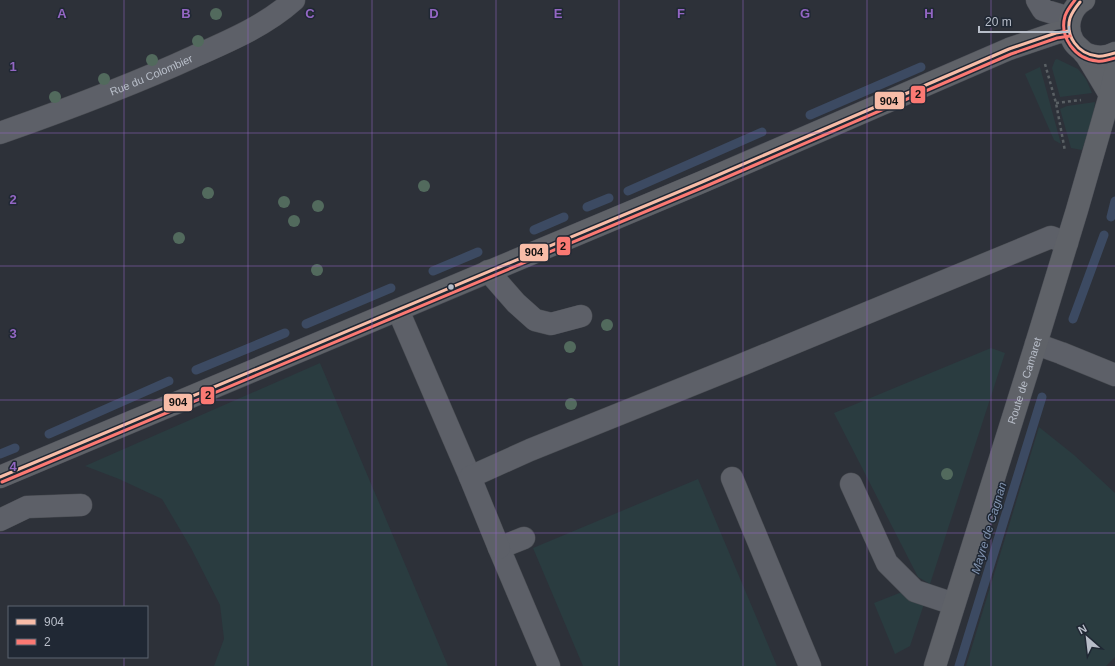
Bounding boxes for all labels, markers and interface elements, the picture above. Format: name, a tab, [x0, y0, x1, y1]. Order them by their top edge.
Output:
text: A	[57, 6, 67, 21]
text: B	[181, 6, 191, 21]
text: C	[305, 6, 315, 21]
text: D	[429, 6, 439, 21]
text: E	[554, 6, 563, 21]
text: F	[677, 6, 685, 21]
text: G	[800, 6, 810, 21]
text: H	[924, 6, 934, 21]
scale bar	[979, 8, 1069, 34]
text: 20 m	[985, 15, 1012, 29]
street label: Rue du Colombier	[108, 52, 195, 98]
text: 1	[9, 59, 17, 74]
line badge: 2	[910, 85, 926, 104]
text: 2	[915, 88, 921, 100]
line badge: 904	[874, 91, 905, 110]
text: 904	[880, 95, 899, 107]
text: 2	[9, 192, 17, 207]
line badge: 2	[556, 236, 571, 256]
text: 2	[560, 240, 566, 252]
line badge: 904	[519, 243, 549, 262]
text: 904	[525, 246, 544, 258]
unlabelled marker	[446, 282, 456, 292]
text: 3	[9, 326, 17, 341]
street label: Route de Camaret	[1005, 336, 1044, 425]
line badge: 2	[200, 386, 215, 405]
text: 2	[205, 389, 211, 401]
line badge: 904	[163, 393, 193, 412]
text: 904	[169, 396, 188, 408]
text: 4	[9, 459, 17, 474]
water label: Mayre de Cagnan	[968, 480, 1010, 576]
legend	[8, 606, 148, 658]
text: 904	[44, 615, 64, 629]
north arrow	[1067, 618, 1107, 658]
text: N	[1076, 622, 1089, 636]
text: 2	[44, 635, 51, 649]

